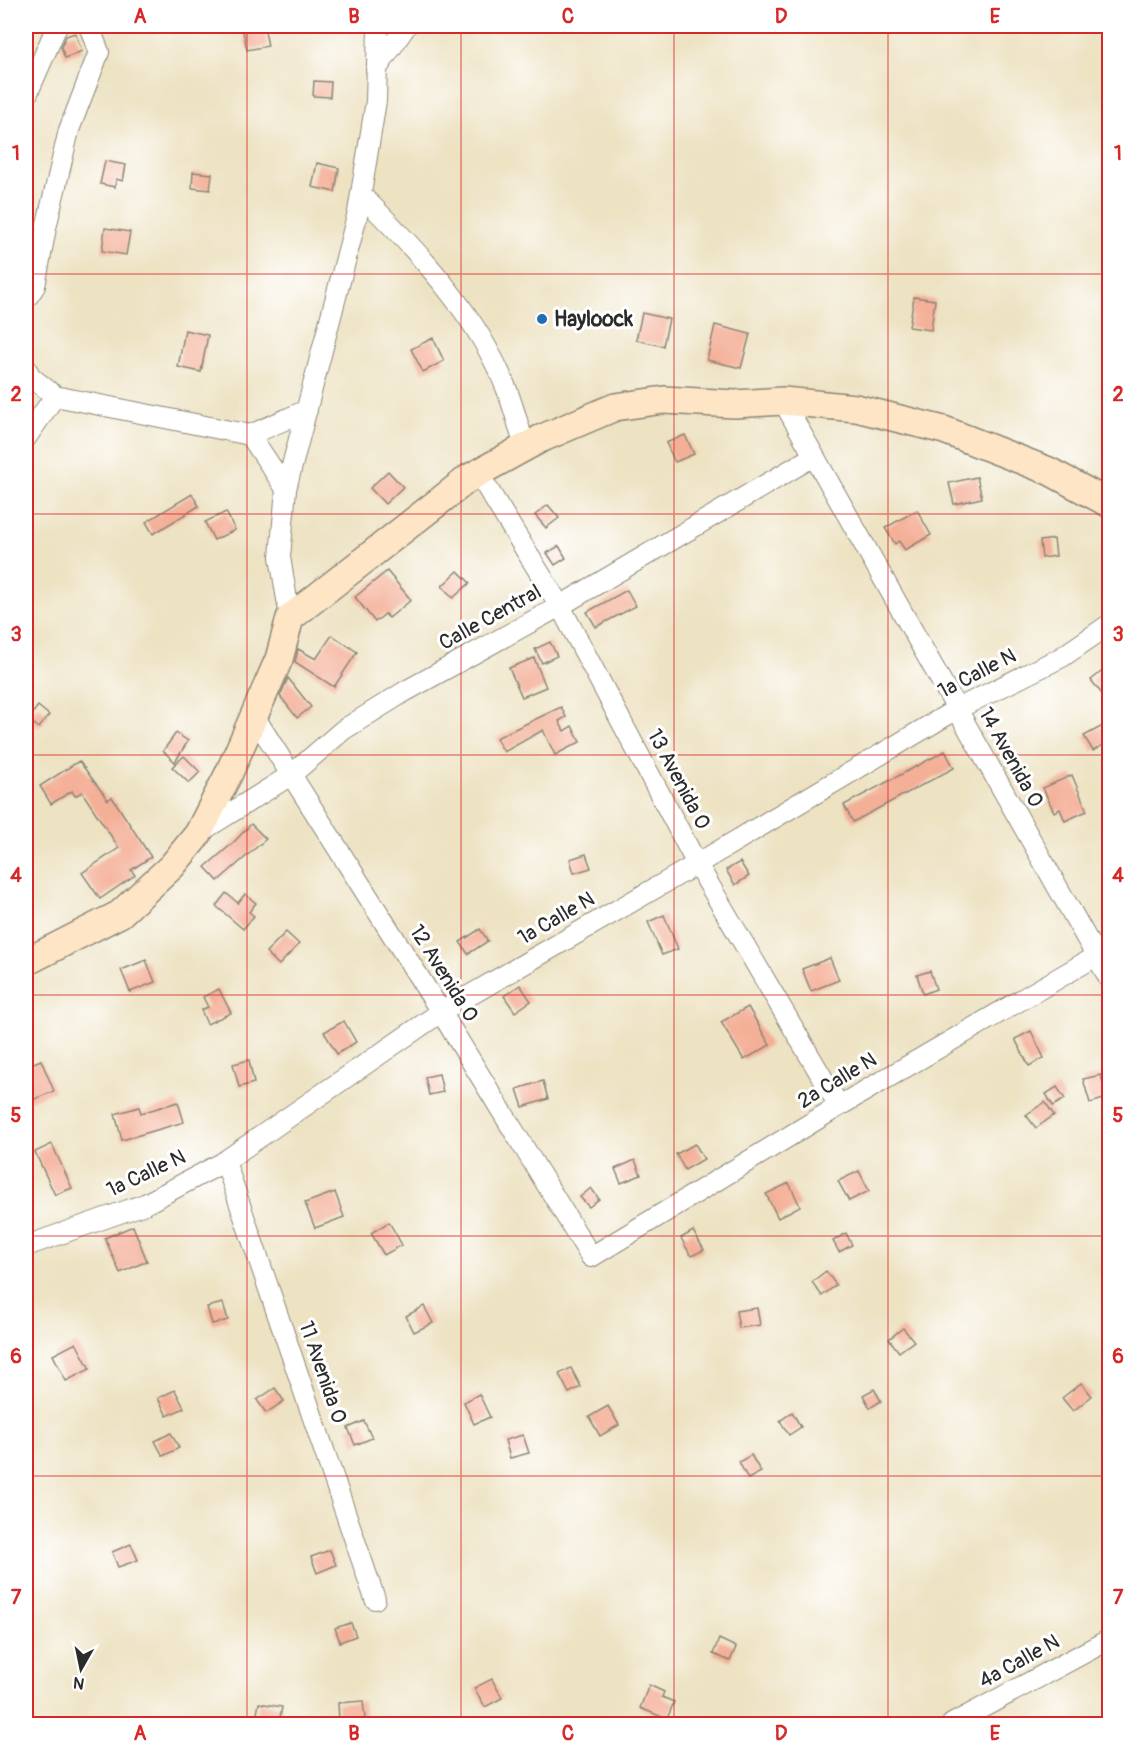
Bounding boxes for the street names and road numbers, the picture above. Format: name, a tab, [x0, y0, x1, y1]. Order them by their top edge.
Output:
street label: Calle Central	[434, 578, 546, 657]
street label: 1a Calle N	[934, 642, 1021, 705]
street label: 14 Avenida O	[972, 702, 1049, 812]
street label: 13 Avenida O	[641, 724, 716, 834]
street label: 1a Calle N	[513, 886, 600, 951]
street label: 12 Avenida O	[403, 920, 484, 1027]
street label: 2a Calle N	[793, 1046, 882, 1115]
street label: 1a Calle N	[102, 1143, 190, 1204]
street label: 11 Avenida O	[292, 1318, 353, 1427]
street label: 4a Calle N	[974, 1628, 1064, 1695]

